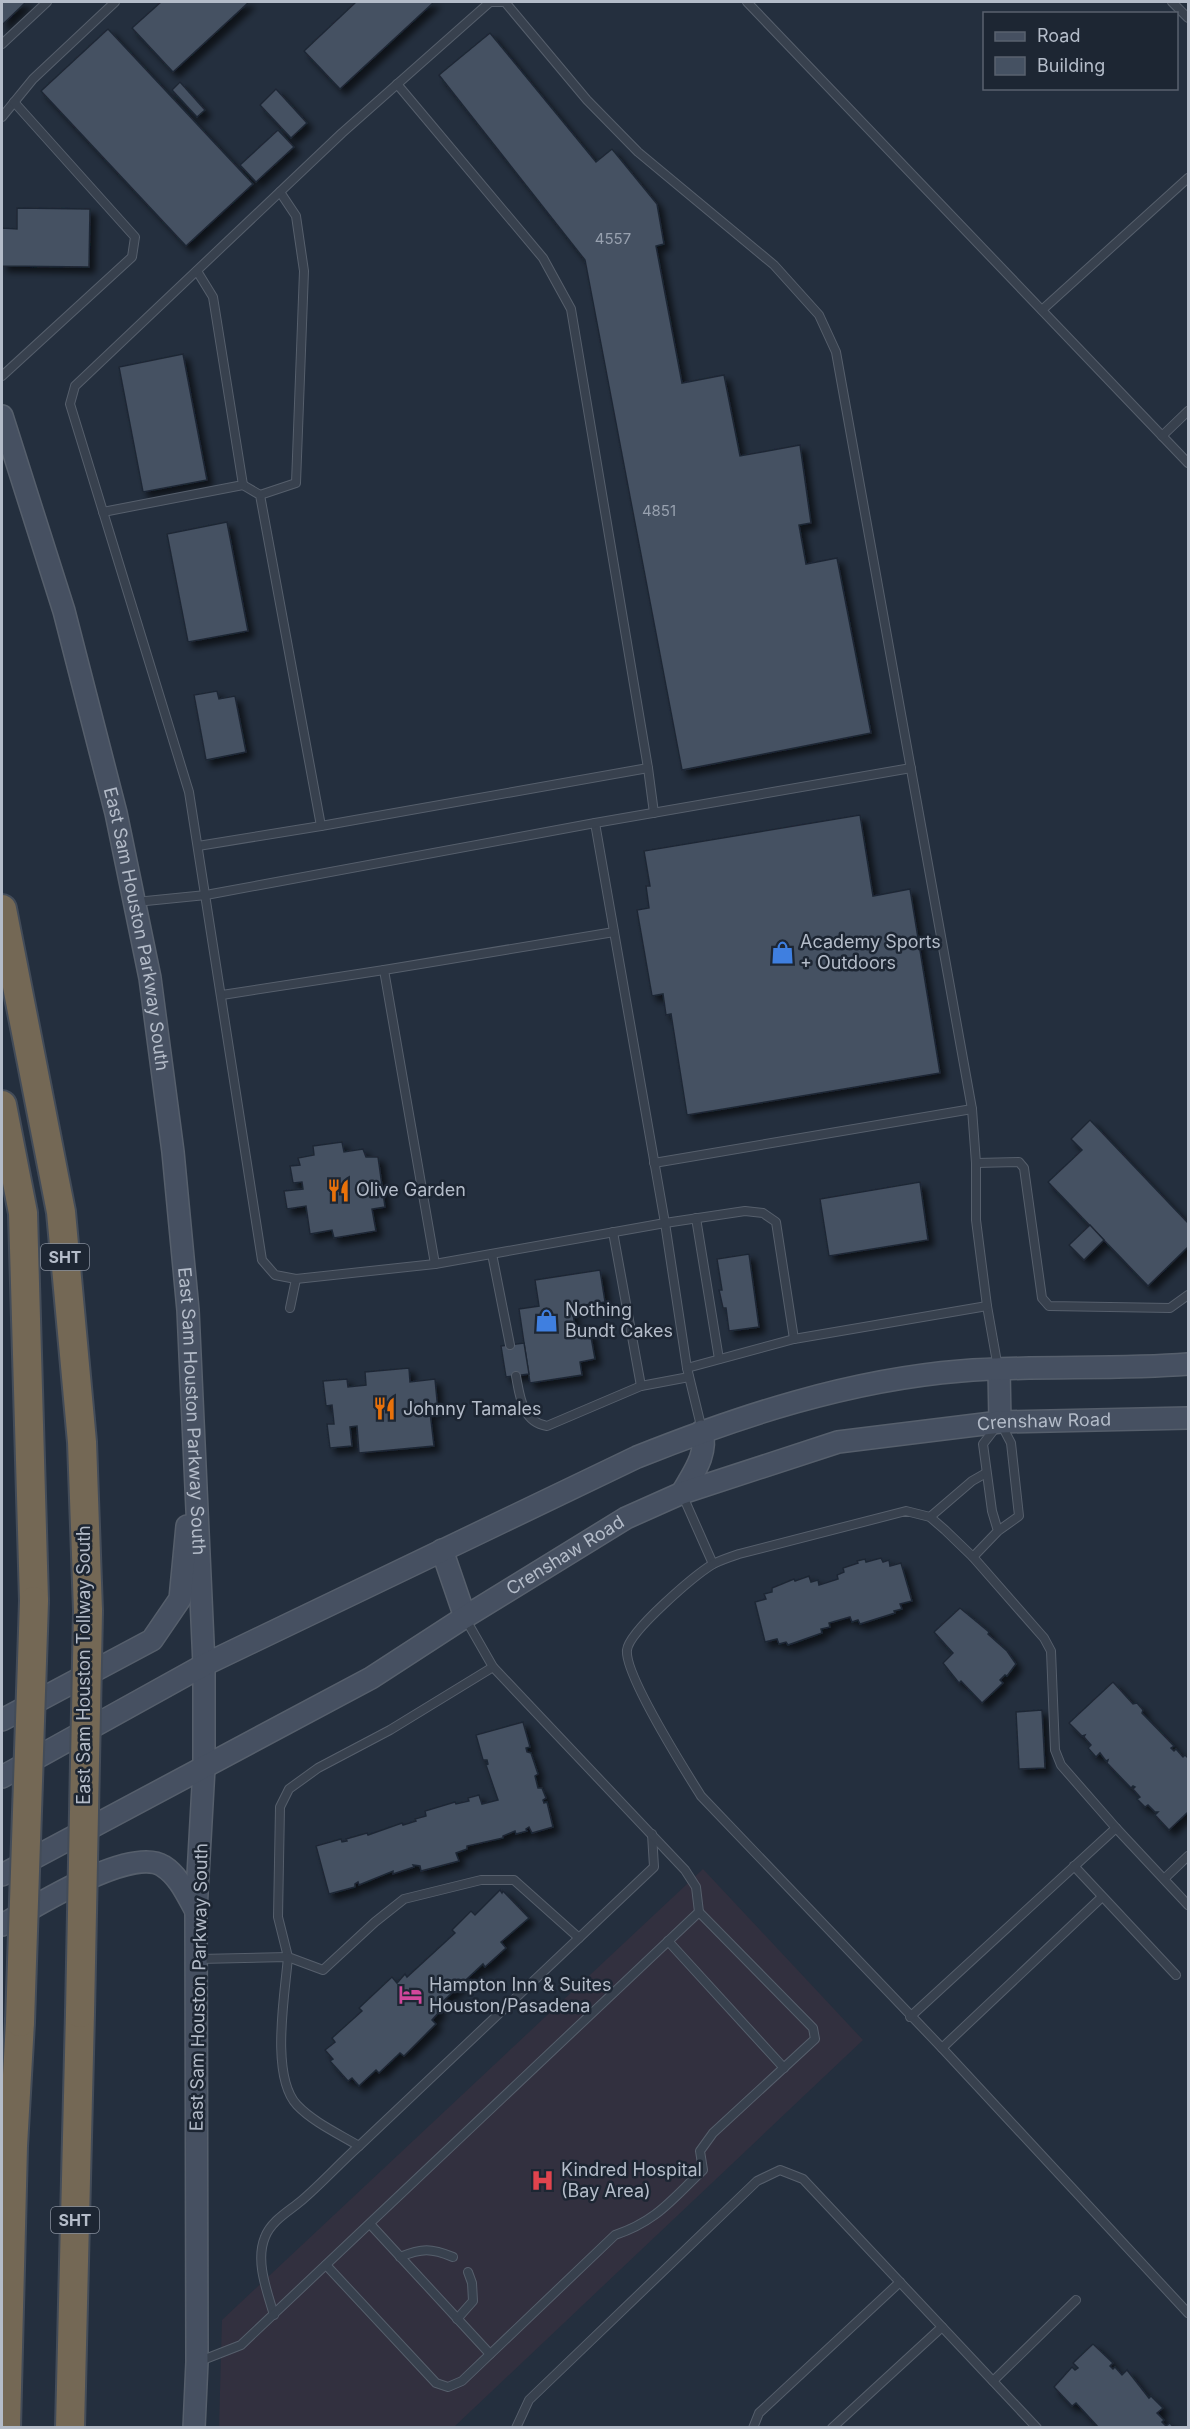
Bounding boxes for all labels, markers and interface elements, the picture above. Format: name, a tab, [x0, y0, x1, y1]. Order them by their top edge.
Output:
legend	[983, 12, 1178, 90]
text: Road	[1037, 25, 1080, 46]
text: Building	[1037, 55, 1105, 76]
house number: 4557	[595, 229, 631, 248]
house number: 4851	[642, 501, 676, 520]
street label: East Sam Houston Parkway South	[100, 785, 173, 1072]
place label: Academy Sports + Outdoors	[800, 931, 941, 973]
shop icon: Academy Sports + Outdoors	[769, 939, 795, 965]
restaurant icon: Olive Garden	[325, 1177, 351, 1203]
place label: Olive Garden	[356, 1179, 466, 1200]
road number: SHT	[41, 1244, 89, 1270]
street label: East Sam Houston Parkway South	[174, 1266, 210, 1556]
place label: Nothing Bundt Cakes	[565, 1299, 673, 1341]
shop icon: Nothing Bundt Cakes	[534, 1307, 560, 1333]
restaurant icon: Johnny Tamales	[372, 1396, 398, 1422]
place label: Johnny Tamales	[403, 1398, 542, 1419]
street label: Crenshaw Road	[976, 1409, 1111, 1435]
street label: Crenshaw Road	[502, 1511, 628, 1599]
street label: East Sam Houston Tollway South	[73, 1525, 94, 1805]
street label: East Sam Houston Parkway South	[185, 1843, 212, 2131]
place label: Hampton Inn & Suites Houston/Pasadena	[429, 1974, 612, 2016]
hotel icon: Hampton Inn & Suites Houston/Pasadena	[398, 1982, 424, 2008]
place label: Kindred Hospital (Bay Area)	[561, 2159, 702, 2201]
hospital icon: Kindred Hospital (Bay Area)	[530, 2167, 556, 2193]
road number: SHT	[51, 2207, 99, 2233]

